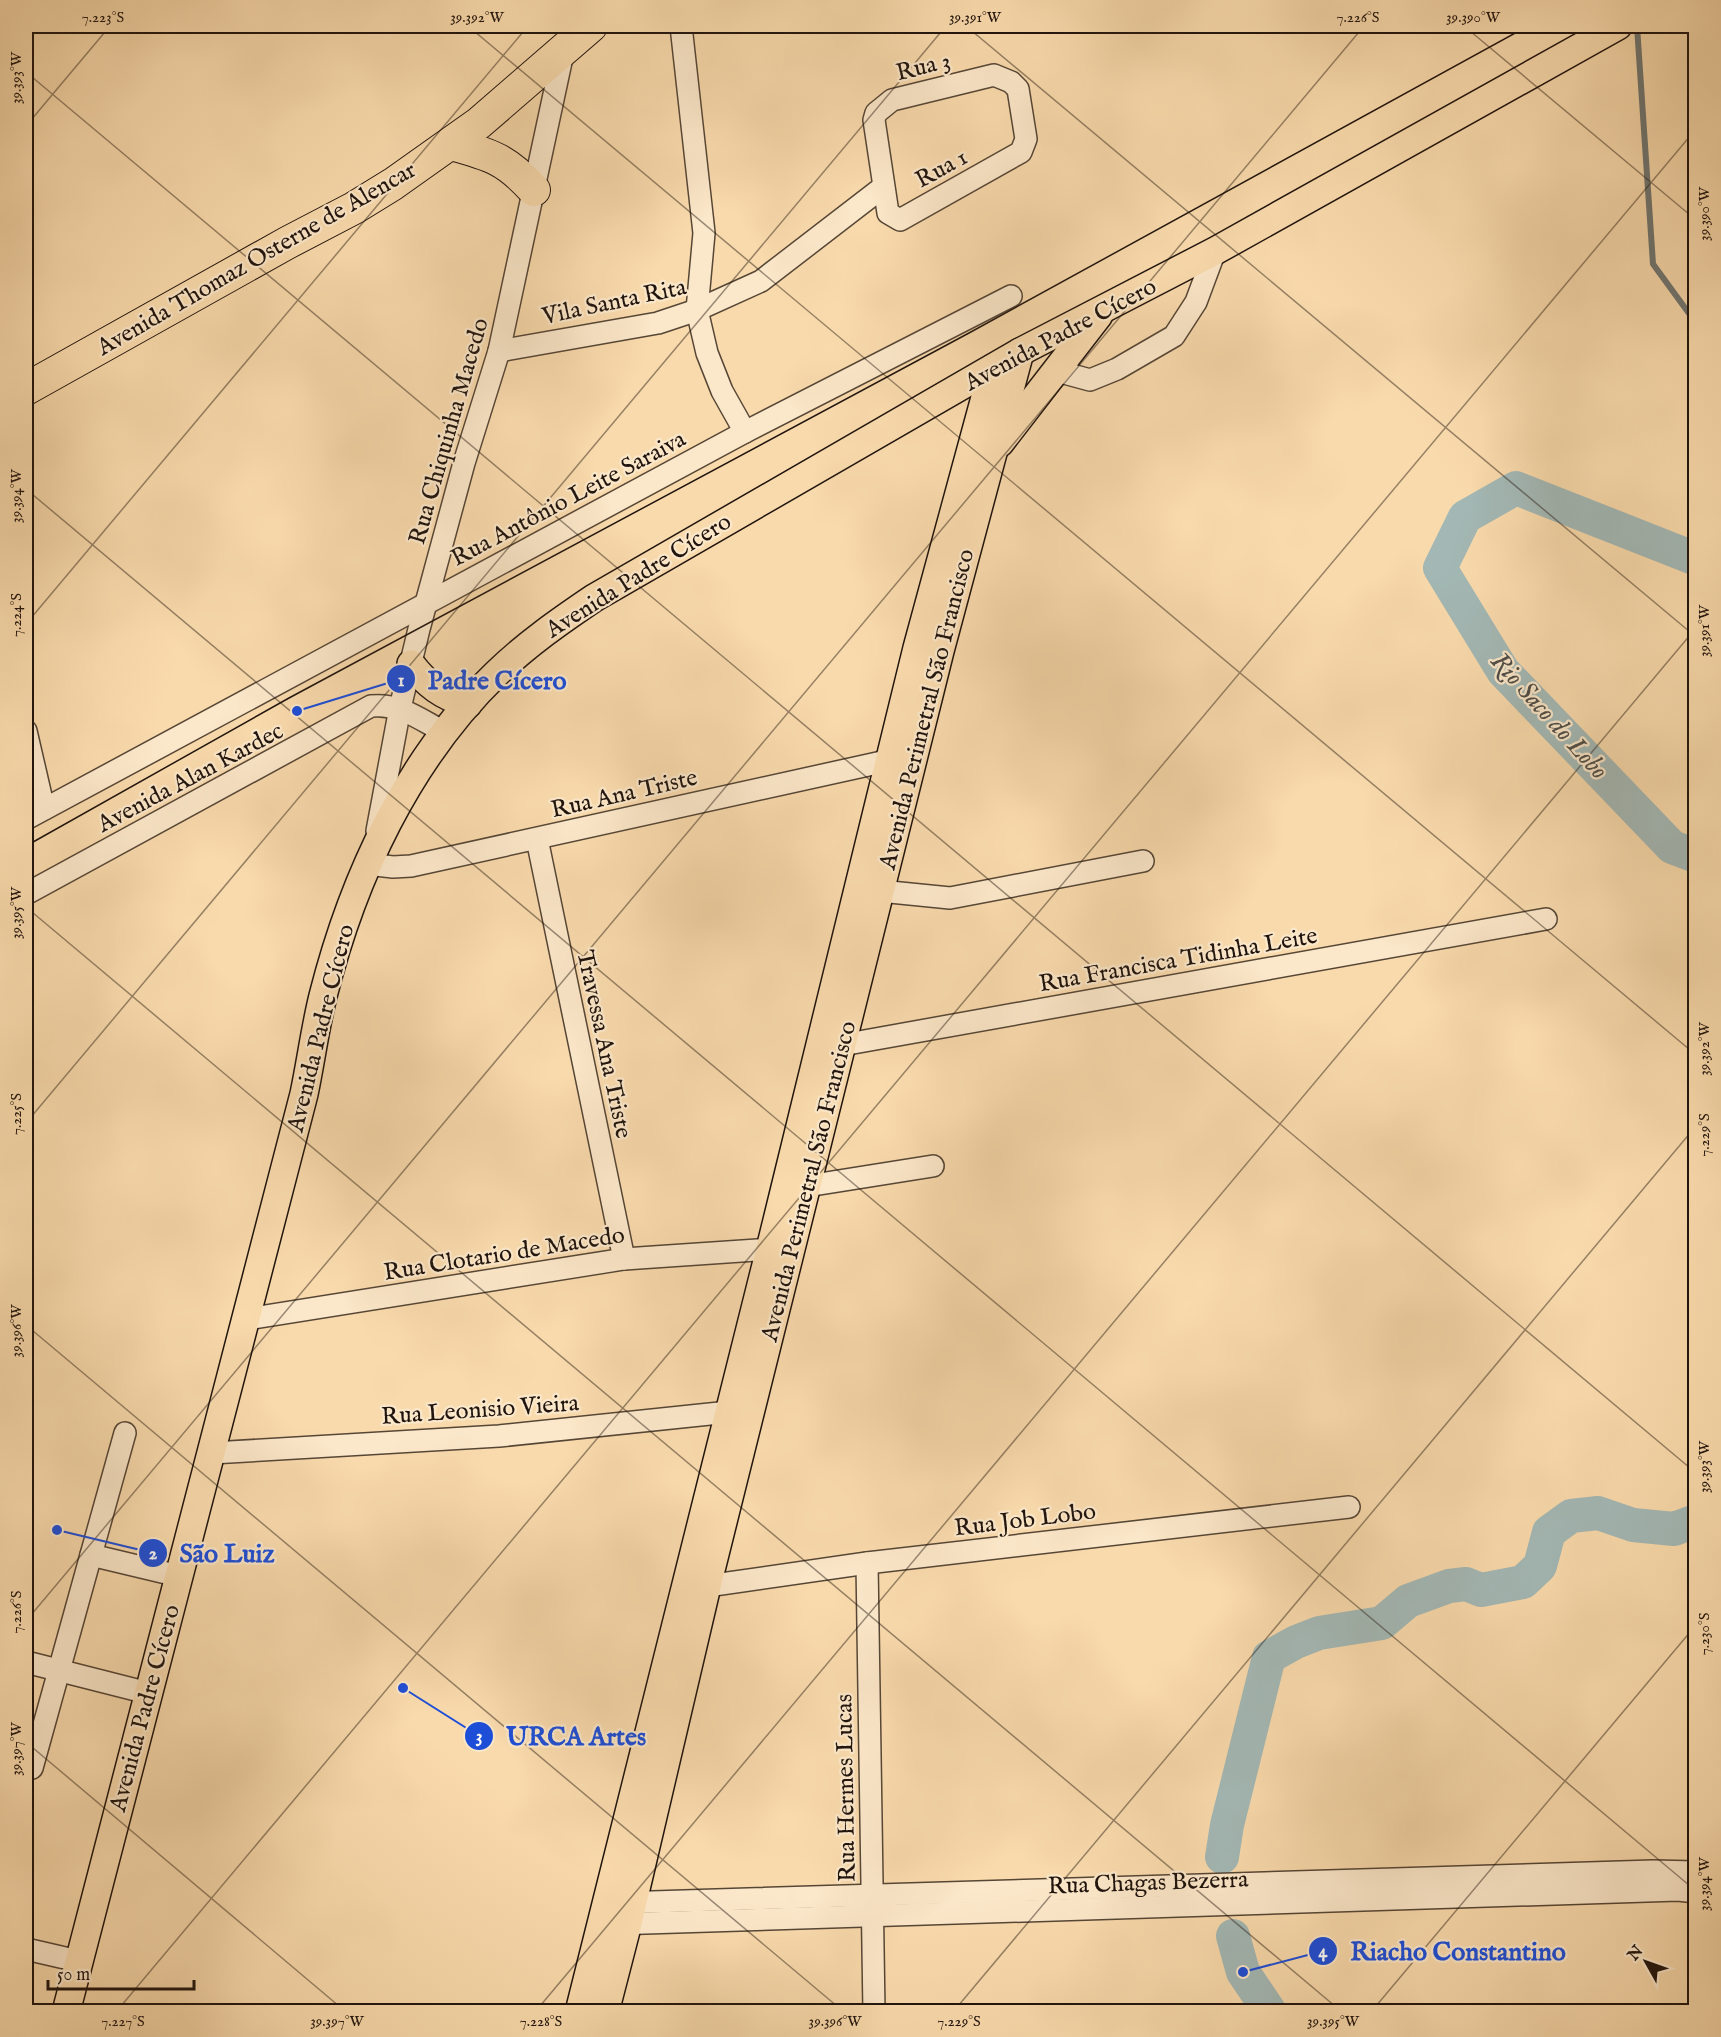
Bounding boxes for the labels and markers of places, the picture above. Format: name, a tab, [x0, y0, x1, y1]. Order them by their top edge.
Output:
callout: Padre Cícero	[386, 657, 579, 701]
callout: São Luiz	[138, 1531, 287, 1575]
callout: URCA Artes	[464, 1714, 658, 1758]
callout: Riacho Constantino	[1308, 1929, 1577, 1973]

